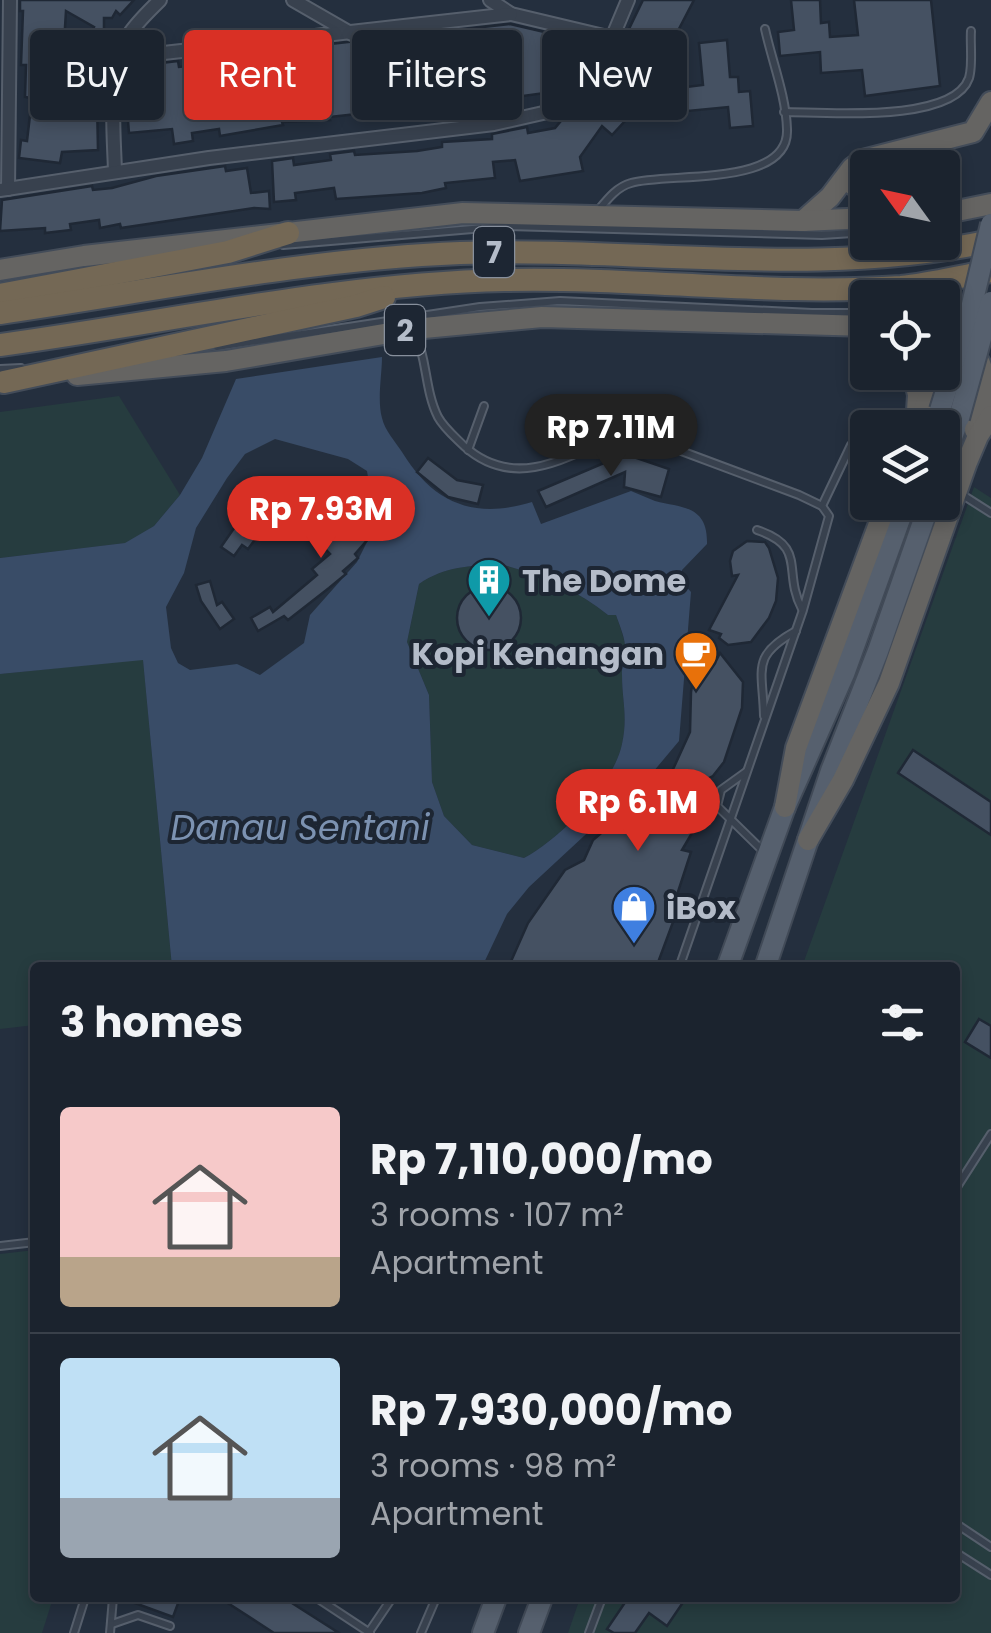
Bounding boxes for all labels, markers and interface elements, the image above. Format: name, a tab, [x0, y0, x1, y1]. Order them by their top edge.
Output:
chip: Buy	[30, 30, 164, 120]
chip: Rent	[184, 30, 332, 120]
chip: Filters	[352, 30, 522, 120]
chip: New	[542, 30, 687, 120]
north arrow	[850, 150, 960, 260]
map controls	[850, 150, 960, 520]
road number: 7	[474, 227, 514, 277]
button: locate	[850, 280, 960, 390]
road number: 2	[385, 305, 425, 355]
pin: Rp 7.11M	[508, 394, 714, 479]
text: Rp 7.11M	[547, 404, 675, 449]
button: layers	[850, 410, 960, 520]
pin: Rp 7.93M	[218, 476, 424, 561]
text: Rp 7.93M	[249, 486, 393, 531]
building icon: The Dome	[466, 557, 512, 618]
place label: The Dome	[522, 558, 686, 603]
cafe icon: Kopi Kenangan	[673, 630, 719, 691]
place label: Kopi Kenangan	[411, 631, 664, 676]
pin: Rp 6.1M	[546, 769, 730, 854]
text: Rp 6.1M	[578, 779, 698, 824]
water label: Danau Sentani	[170, 803, 431, 852]
shop icon: iBox	[611, 884, 657, 945]
place label: iBox	[666, 885, 736, 930]
text: 3 homes	[60, 993, 243, 1052]
icon: filters	[875, 995, 930, 1050]
text: Rp 7,110,000/mo	[370, 1130, 713, 1189]
icon: home	[140, 1147, 260, 1267]
text: 3 rooms · 107 m²	[370, 1192, 624, 1237]
text: Apartment	[370, 1240, 543, 1285]
text: Rp 7,930,000/mo	[370, 1381, 732, 1440]
icon: home	[140, 1398, 260, 1518]
text: 3 rooms · 98 m²	[370, 1443, 616, 1488]
text: Apartment	[370, 1491, 543, 1536]

